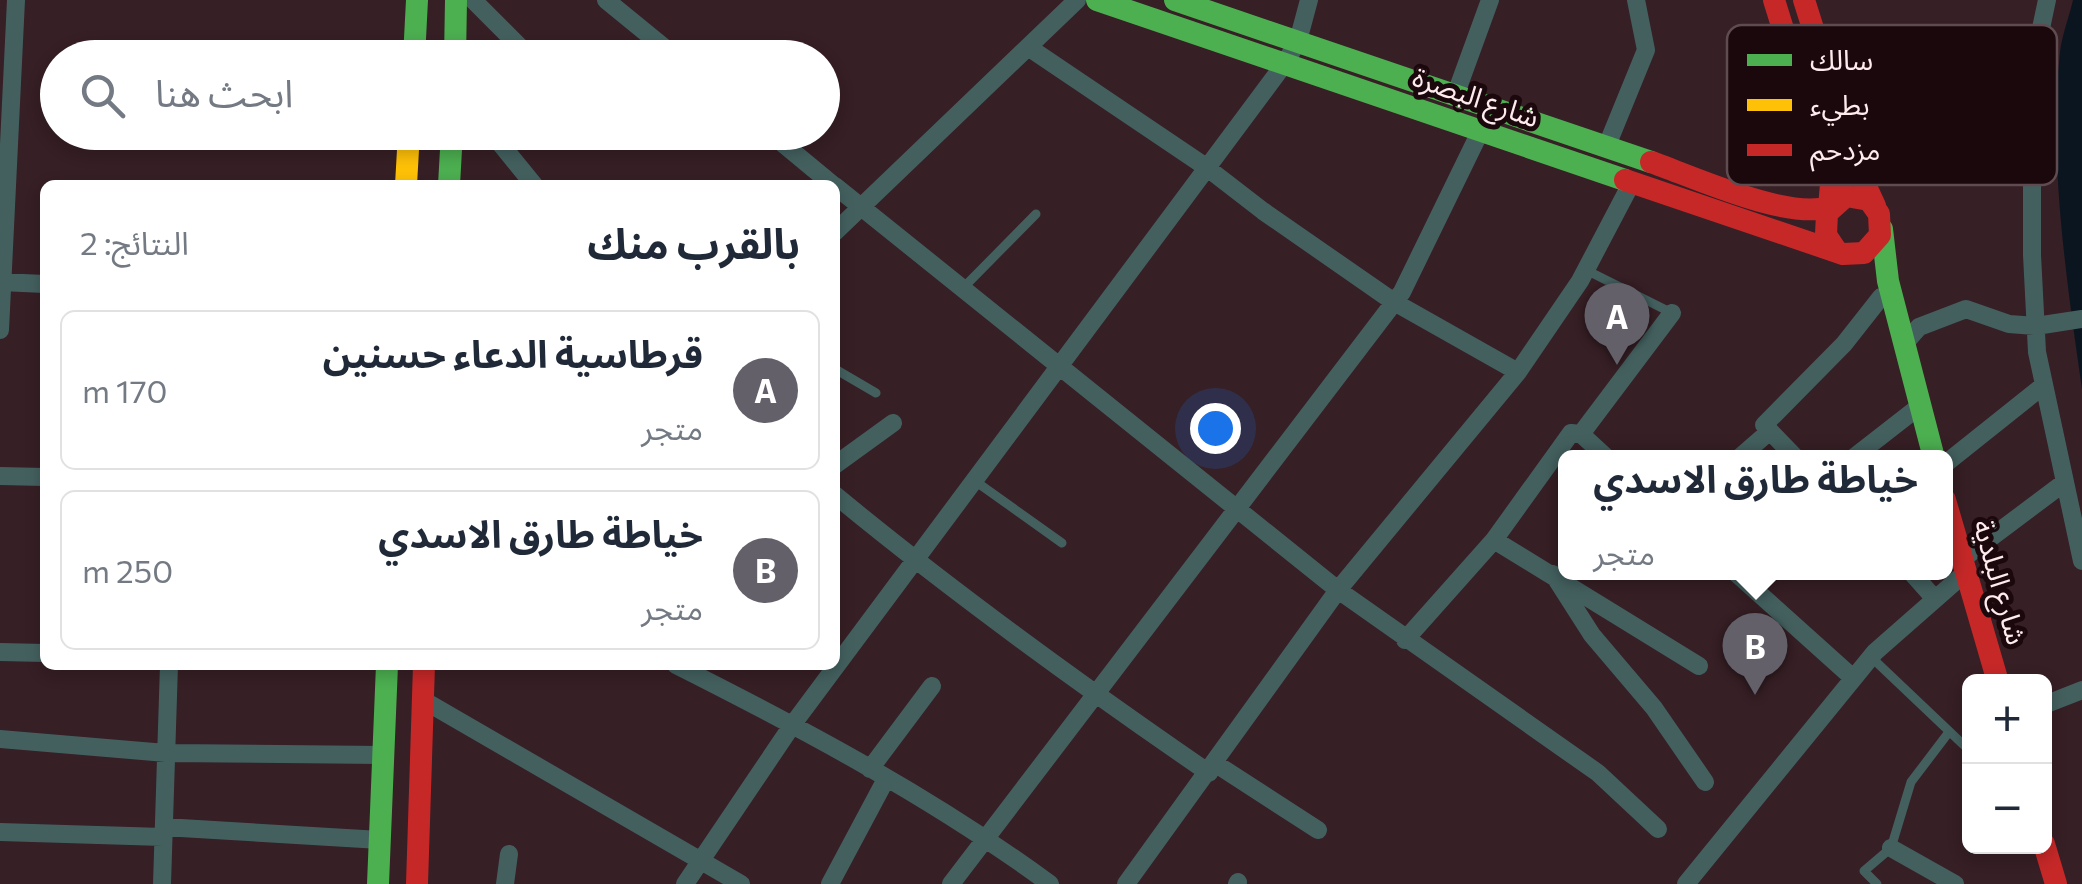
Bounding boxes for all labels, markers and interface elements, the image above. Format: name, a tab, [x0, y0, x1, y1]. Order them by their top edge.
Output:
legend	[1727, 25, 2057, 185]
search box	[40, 40, 840, 150]
text: سالك	[1810, 42, 1873, 76]
street label: شارع البصرة	[1407, 59, 1544, 138]
icon: search	[75, 68, 130, 123]
text: ابحث هنا	[155, 68, 293, 115]
text: بطيء	[1810, 87, 1870, 126]
text: مزدحم	[1810, 132, 1881, 172]
text: بالقرب منك	[587, 216, 800, 268]
text: النتائج: 2	[80, 222, 189, 262]
pin: A	[1584, 282, 1650, 365]
text: قرطاسية الدعاء حسنين	[323, 329, 703, 376]
text: 170 m	[82, 370, 167, 410]
text: A	[754, 370, 777, 410]
your location	[1190, 403, 1241, 454]
text: متجر	[641, 407, 703, 447]
popup	[1558, 450, 1953, 580]
text: خياطة طارق الاسدي	[1593, 454, 1918, 501]
text: خياطة طارق الاسدي	[378, 509, 703, 556]
street label: شارع البلدية	[1962, 515, 2035, 650]
text: متجر	[1593, 532, 1655, 572]
text: 250 m	[82, 550, 173, 590]
text: B	[755, 550, 776, 590]
text: متجر	[641, 587, 703, 627]
pin: B	[1722, 612, 1788, 695]
map controls	[1962, 674, 2052, 854]
button: +	[1962, 674, 2052, 764]
button: −	[1962, 764, 2052, 854]

